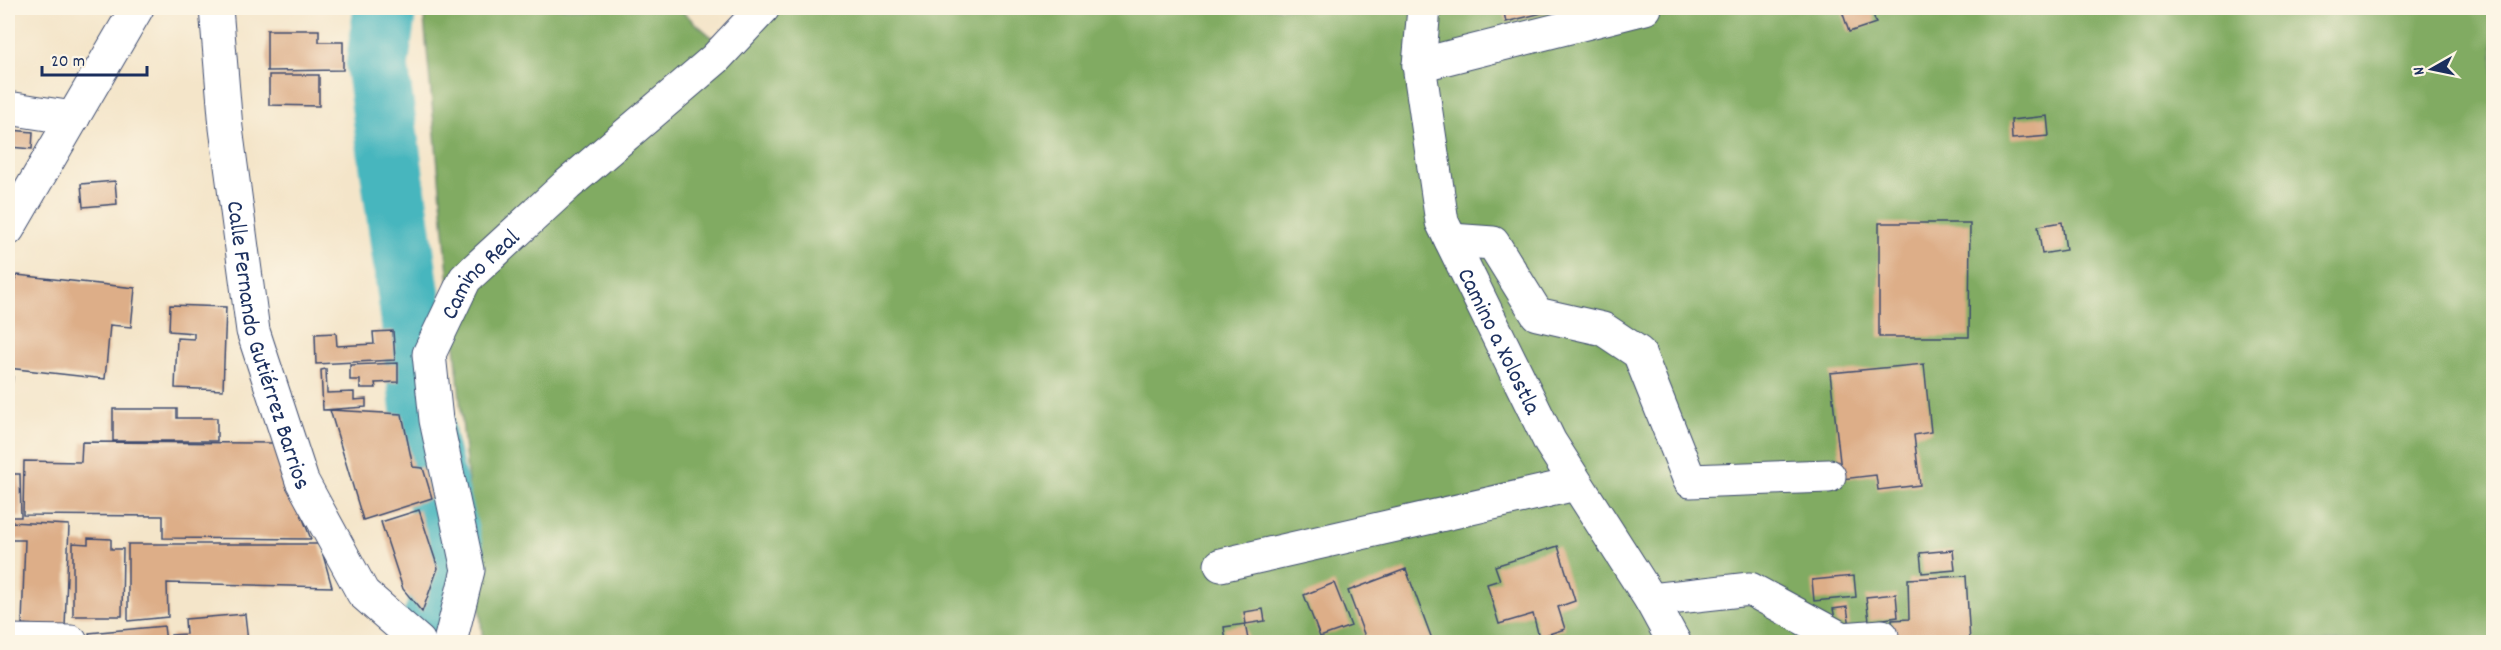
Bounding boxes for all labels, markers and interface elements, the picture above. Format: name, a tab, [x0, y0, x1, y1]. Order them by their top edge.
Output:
scale bar	[42, 39, 147, 77]
north arrow	[2402, 39, 2462, 99]
text: 20 m	[51, 50, 85, 75]
text: N	[2408, 65, 2432, 77]
street label: Calle Fernando Gutiérrez Barrios	[216, 199, 318, 497]
street label: Camino Real	[434, 222, 529, 326]
street label: Camino a Xolostla	[1447, 263, 1548, 422]

